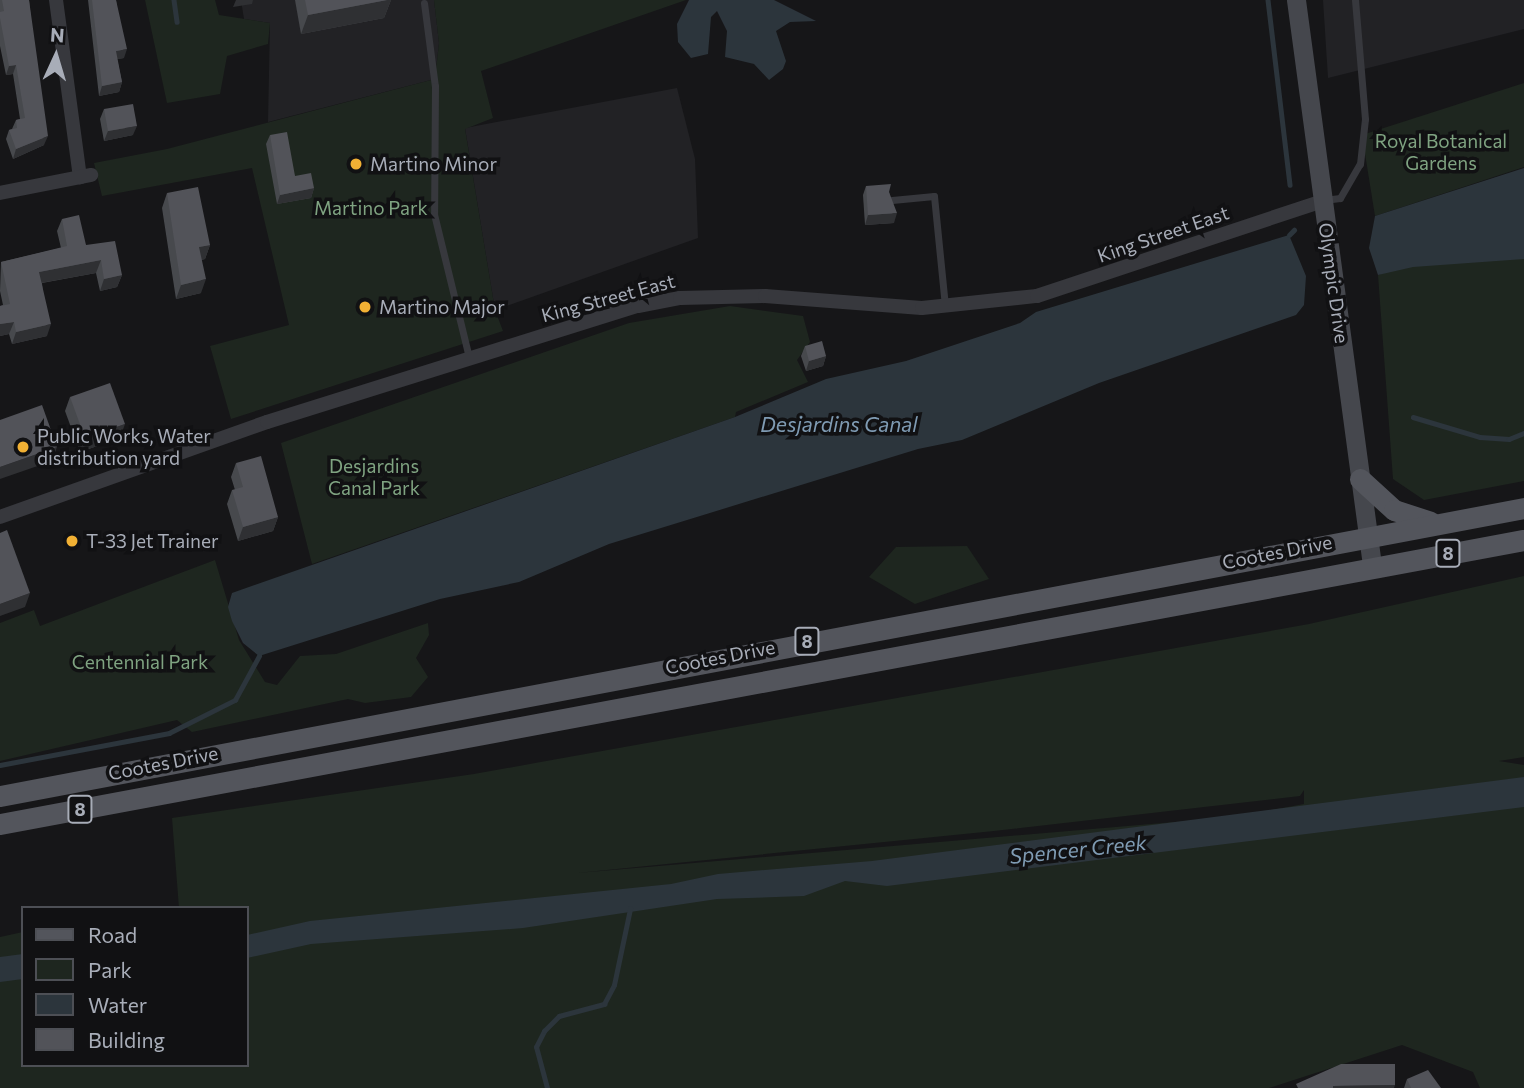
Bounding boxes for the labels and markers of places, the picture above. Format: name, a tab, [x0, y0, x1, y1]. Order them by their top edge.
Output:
place label: Martino Minor	[370, 153, 497, 175]
marker: Martino Minor	[348, 156, 364, 172]
place label: Martino Major	[379, 296, 505, 318]
marker: Martino Major	[357, 299, 373, 315]
place label: Public Works, Water distribution yard	[37, 425, 211, 469]
marker: Public Works, Water distribution yard	[15, 439, 31, 455]
place label: T-33 Jet Trainer	[86, 530, 219, 552]
marker: T-33 Jet Trainer	[64, 533, 80, 549]

